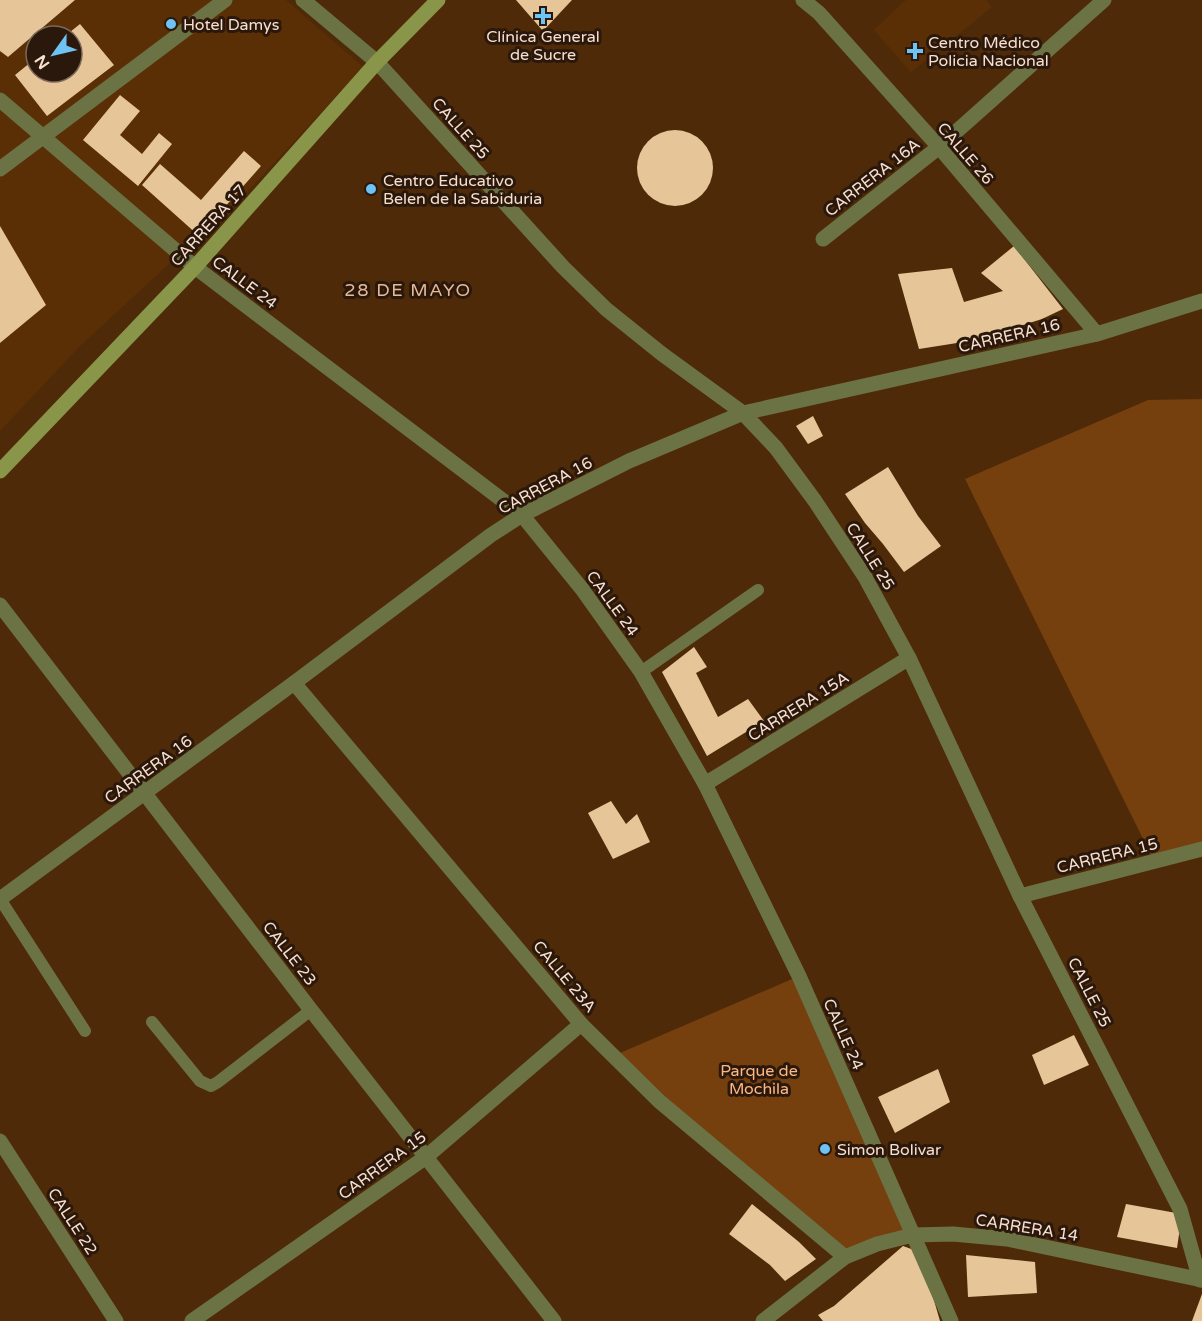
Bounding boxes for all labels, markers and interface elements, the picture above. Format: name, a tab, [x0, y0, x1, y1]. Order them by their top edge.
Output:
marker: Clínica General de Sucre	[534, 7, 552, 25]
place label: Hotel Damys	[183, 15, 279, 35]
marker: Hotel Damys	[164, 17, 178, 31]
north arrow	[24, 24, 84, 84]
place label: Clínica General de Sucre	[486, 27, 600, 65]
place label: Centro Médico Policia Nacional	[928, 33, 1049, 71]
marker: Centro Médico Policia Nacional	[906, 42, 924, 60]
text: N	[31, 51, 54, 73]
street label: CALLE 25	[427, 94, 493, 164]
street label: CALLE 26	[933, 118, 998, 189]
street label: CARRERA 16A	[821, 134, 924, 221]
place label: Centro Educativo Belen de la Sabiduria	[383, 171, 542, 209]
street label: CARRERA 17	[167, 180, 251, 271]
marker: Centro Educativo Belen de la Sabiduria	[364, 182, 378, 196]
street label: CALLE 24	[208, 252, 281, 314]
district label: 28 DE MAYO	[344, 279, 472, 301]
street label: CARRERA 16	[956, 315, 1062, 357]
street label: CARRERA 16	[495, 453, 596, 519]
street label: CALLE 25	[842, 519, 899, 594]
street label: CALLE 24	[582, 567, 643, 640]
street label: CARRERA 15A	[744, 668, 853, 746]
street label: CARRERA 16	[101, 731, 196, 808]
street label: CARRERA 15	[1055, 834, 1160, 878]
street label: CALLE 23	[258, 918, 320, 990]
street label: CALLE 23A	[528, 937, 600, 1017]
street label: CALLE 25	[1063, 954, 1115, 1031]
street label: CALLE 24	[819, 996, 868, 1073]
park label: Parque de Mochila	[720, 1061, 798, 1099]
street label: CARRERA 15	[335, 1127, 430, 1204]
place label: Simon Bolivar	[837, 1140, 942, 1160]
marker: Simon Bolivar	[818, 1142, 832, 1156]
street label: CALLE 22	[43, 1184, 101, 1259]
street label: CARRERA 14	[974, 1210, 1080, 1246]

